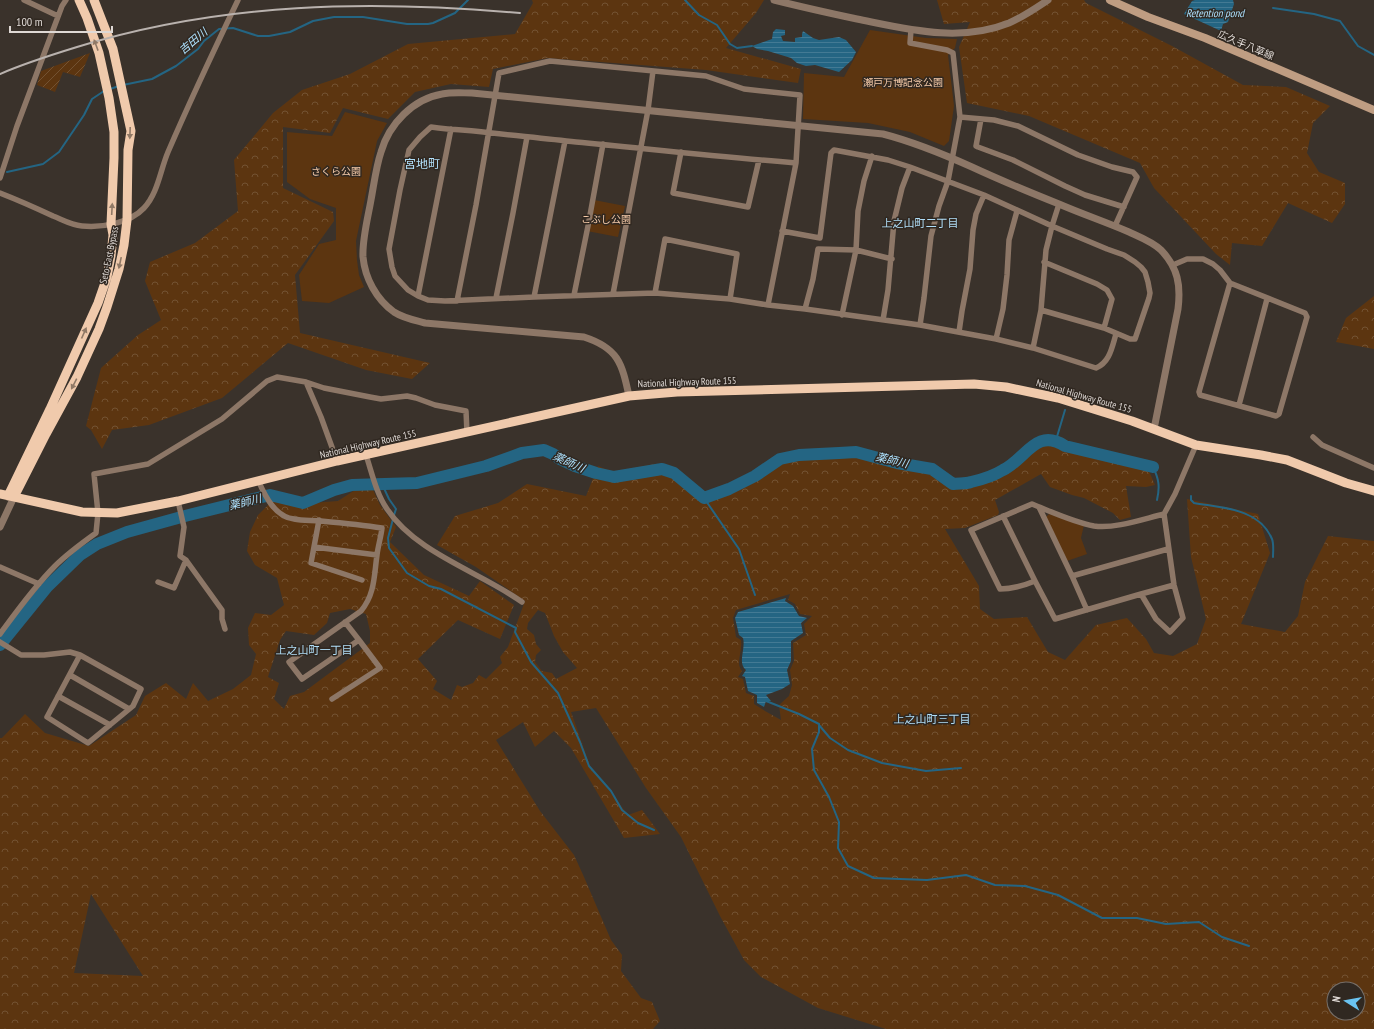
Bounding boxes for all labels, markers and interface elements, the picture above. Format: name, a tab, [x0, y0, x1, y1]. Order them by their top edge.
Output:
water label: Retention pond	[1186, 6, 1246, 20]
scale bar	[10, 8, 112, 34]
text: 100 m	[16, 14, 43, 29]
water label: 吉田川	[176, 24, 211, 57]
street label: 広久手八草線	[1216, 27, 1276, 63]
one-way arrow	[93, 38, 99, 50]
park label: 瀬戸万博記念公園	[863, 76, 943, 89]
one-way arrow	[127, 127, 133, 140]
district label: 宮地町	[404, 156, 440, 171]
park label: さくら公園	[311, 165, 361, 178]
one-way arrow	[109, 203, 116, 215]
park label: こぶし公園	[581, 213, 631, 226]
district label: 上之山町二丁目	[882, 216, 959, 230]
street label: Seto-East Bypass	[97, 224, 122, 285]
one-way arrow	[117, 256, 123, 269]
one-way arrow	[81, 328, 87, 339]
street label: National Highway Route 155	[637, 374, 737, 390]
street label: National Highway Route 155	[1035, 376, 1133, 416]
one-way arrow	[71, 378, 77, 389]
street label: National Highway Route 155	[318, 427, 418, 461]
water label: 薬師川	[551, 449, 588, 476]
water label: 薬師川	[874, 449, 911, 471]
water label: 薬師川	[227, 491, 264, 513]
district label: 上之山町一丁目	[276, 643, 353, 657]
district label: 上之山町三丁目	[894, 712, 971, 726]
north arrow	[1326, 981, 1366, 1021]
text: N	[1329, 995, 1344, 1003]

